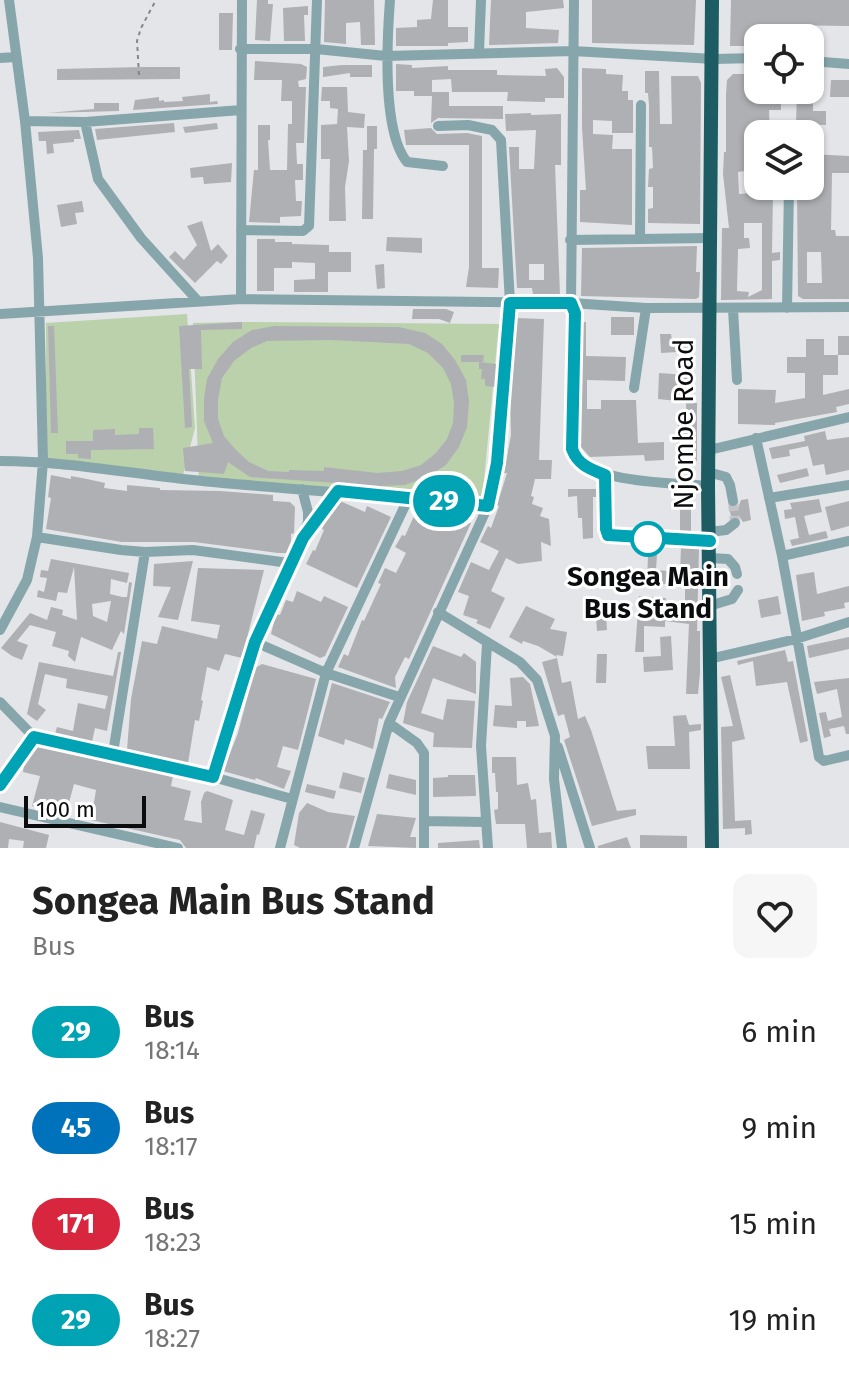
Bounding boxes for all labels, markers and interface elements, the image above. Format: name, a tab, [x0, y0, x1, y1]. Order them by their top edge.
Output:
map controls	[744, 24, 824, 200]
button: locate	[744, 24, 824, 104]
button: layers	[744, 120, 824, 200]
street label: Njombe Road	[667, 338, 700, 510]
line badge: 29	[408, 475, 480, 527]
text: 29	[429, 484, 459, 517]
marker: Songea Main Bus Stand	[631, 522, 665, 556]
place label: Songea Main Bus Stand	[567, 560, 729, 625]
scale bar	[24, 792, 146, 828]
text: 100 m	[36, 796, 95, 823]
button: heart	[733, 874, 817, 958]
text: Songea Main Bus Stand	[32, 878, 435, 924]
text: Bus	[32, 931, 75, 962]
text: Bus	[144, 999, 194, 1035]
text: 6 min	[741, 1014, 817, 1050]
text: 29	[61, 1015, 91, 1048]
text: 18:14	[144, 1035, 200, 1066]
text: Bus	[144, 1095, 194, 1131]
text: 9 min	[742, 1110, 817, 1146]
text: 45	[61, 1111, 91, 1144]
text: 18:17	[144, 1131, 198, 1162]
text: Bus	[144, 1191, 194, 1227]
text: 15 min	[729, 1206, 817, 1242]
text: 171	[57, 1207, 95, 1240]
text: 18:23	[144, 1227, 202, 1258]
text: Bus	[144, 1287, 194, 1323]
text: 19 min	[729, 1302, 817, 1338]
text: 29	[61, 1303, 91, 1336]
text: 18:27	[144, 1323, 200, 1354]

